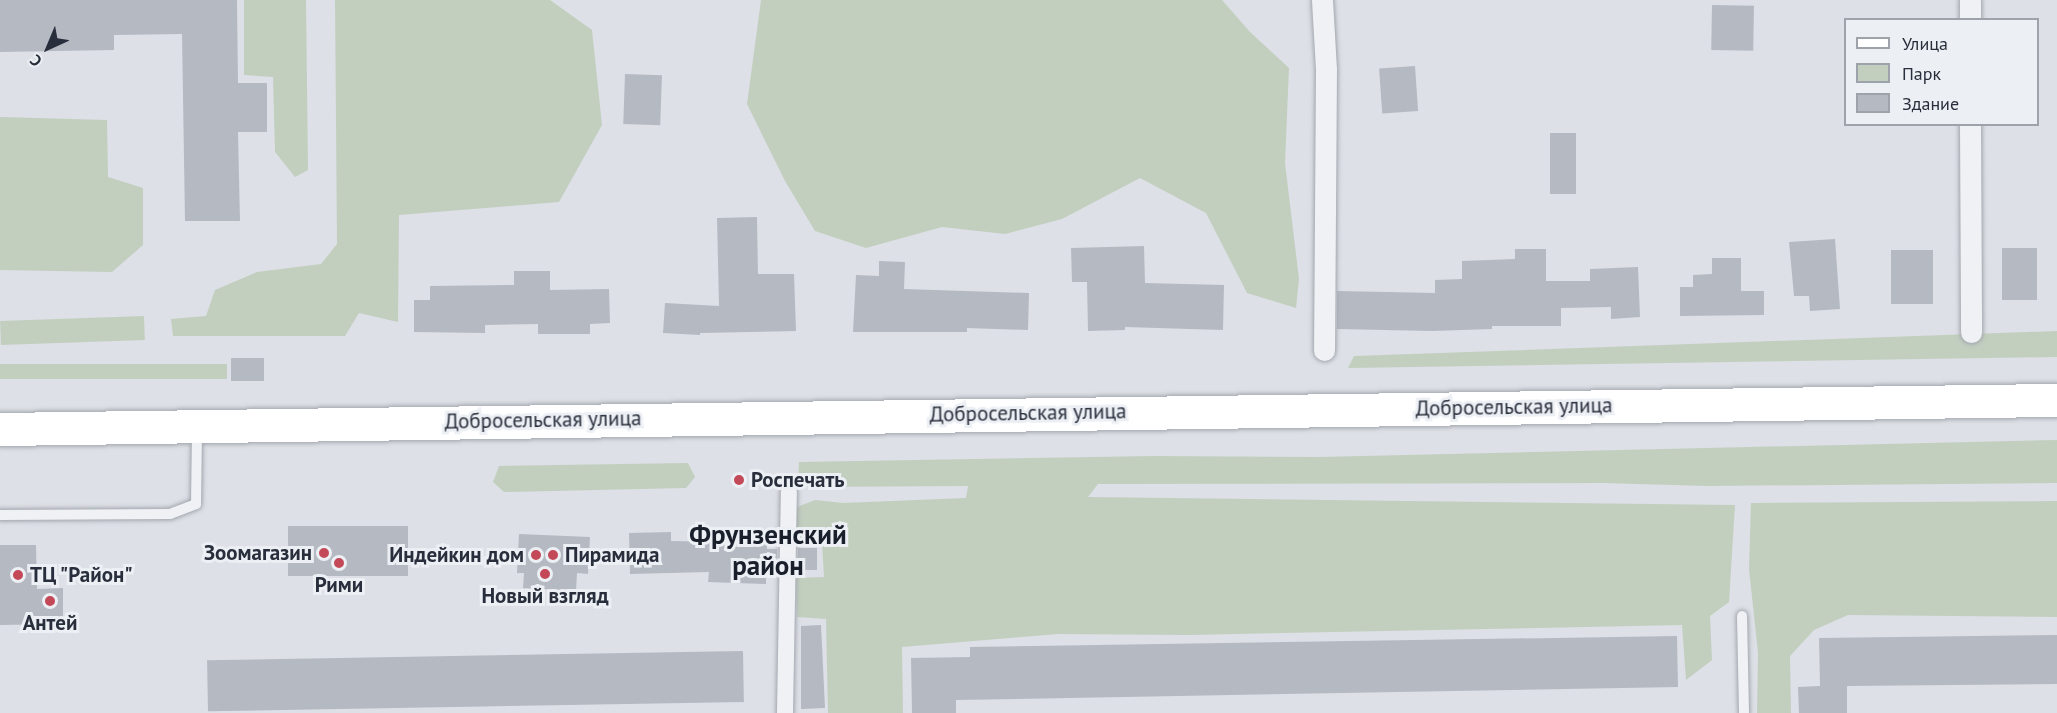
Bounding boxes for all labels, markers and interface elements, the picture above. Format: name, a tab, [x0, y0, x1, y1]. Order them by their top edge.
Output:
north arrow	[18, 18, 78, 78]
legend	[1844, 18, 2039, 126]
text: Улица	[1902, 32, 1948, 55]
text: С	[25, 51, 46, 71]
text: Парк	[1902, 62, 1941, 85]
text: Здание	[1902, 92, 1959, 115]
street label: Добросельская улица	[1415, 393, 1613, 421]
street label: Добросельская улица	[929, 399, 1127, 427]
street label: Добросельская улица	[444, 406, 642, 434]
place label: Роспечать	[751, 467, 845, 493]
marker: Роспечать	[732, 473, 746, 487]
district label: Фрунзенский район	[689, 518, 847, 581]
place label: Зоомагазин	[204, 540, 312, 566]
place label: Индейкин дом	[389, 542, 524, 568]
place label: Пирамида	[565, 542, 659, 568]
marker: Зоомагазин	[317, 546, 331, 560]
marker: Индейкин дом	[529, 548, 543, 562]
marker: Пирамида	[546, 548, 560, 562]
marker: Рими	[332, 556, 346, 570]
place label: ТЦ "Район"	[30, 562, 134, 588]
marker: Новый взгляд	[538, 567, 552, 581]
marker: ТЦ "Район"	[11, 568, 25, 582]
place label: Рими	[315, 572, 363, 598]
place label: Новый взгляд	[481, 583, 609, 609]
marker: Антей	[43, 594, 57, 608]
place label: Антей	[23, 610, 77, 636]

